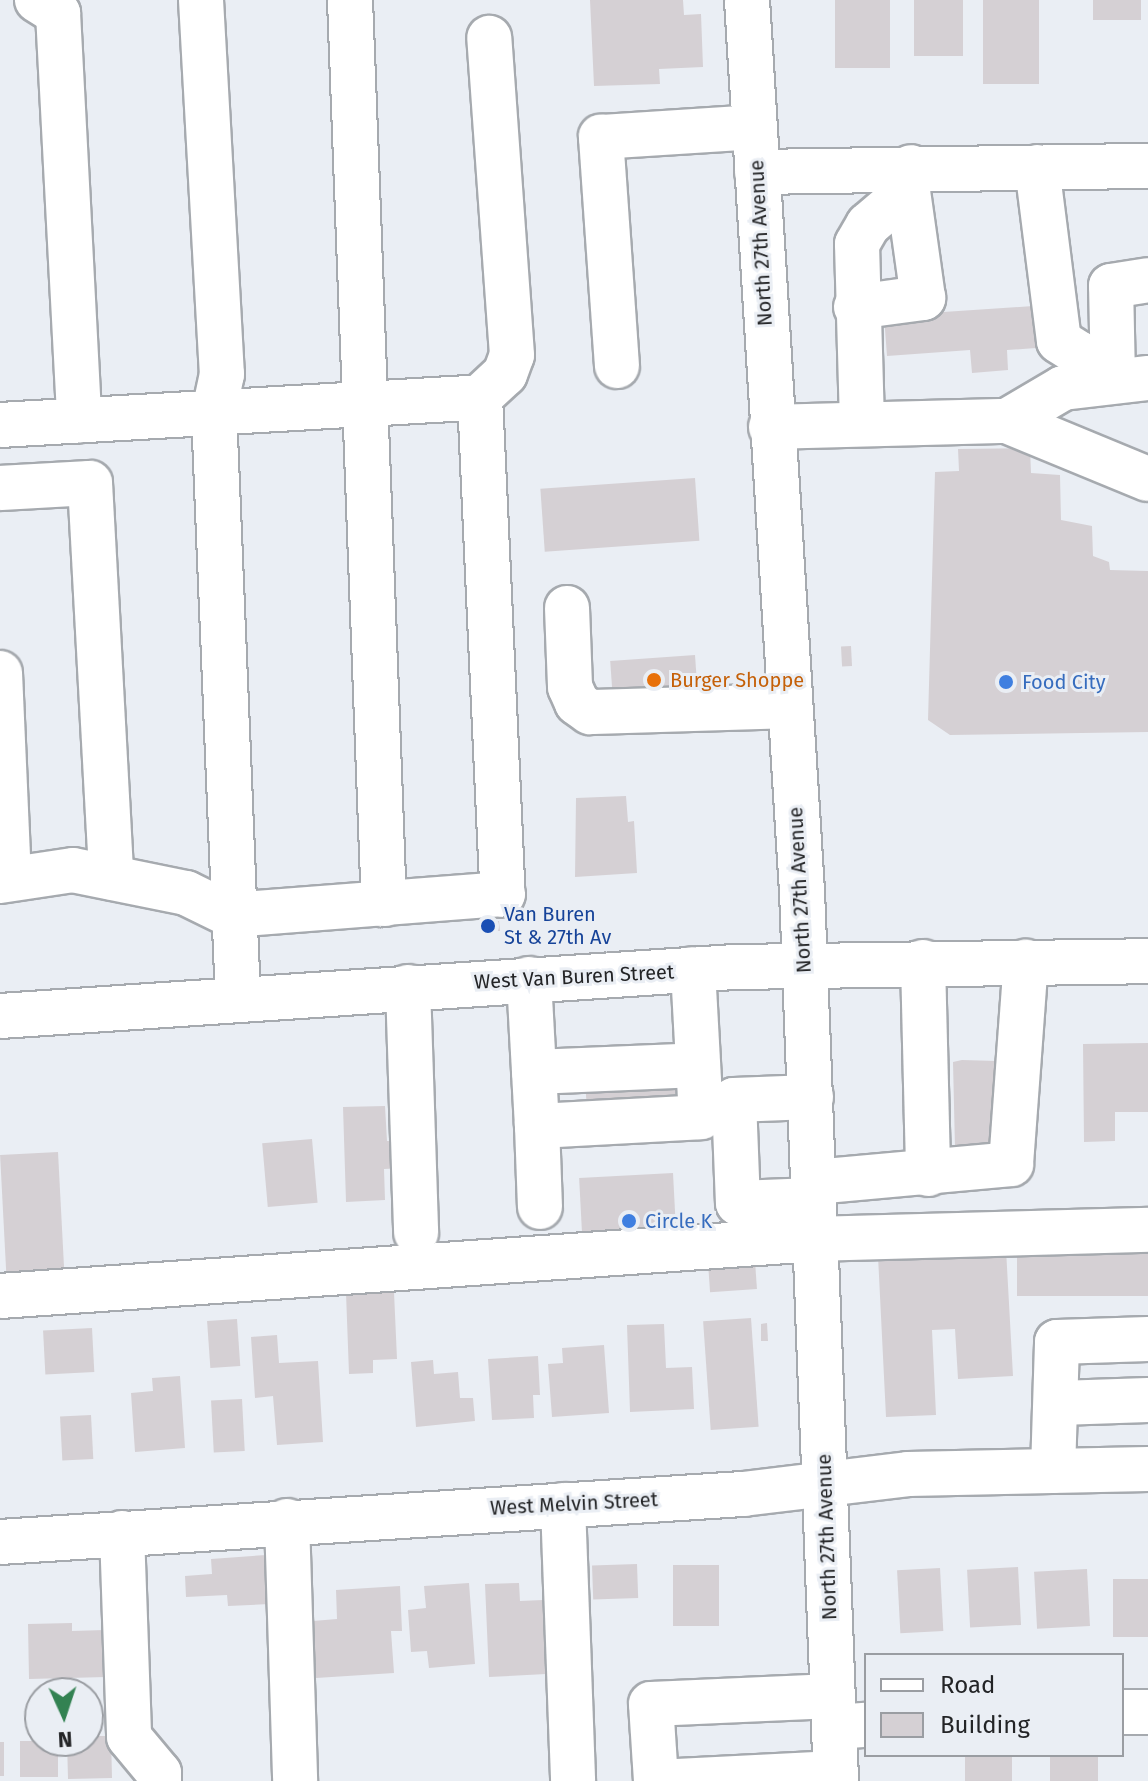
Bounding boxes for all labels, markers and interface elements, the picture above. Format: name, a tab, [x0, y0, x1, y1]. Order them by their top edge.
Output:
street label: North 27th Avenue	[745, 159, 777, 327]
place label: Burger Shoppe	[670, 668, 804, 692]
place label: Food City	[1022, 670, 1106, 694]
marker: Burger Shoppe	[645, 671, 663, 689]
marker: Food City	[997, 673, 1015, 691]
street label: North 27th Avenue	[784, 806, 816, 974]
place label: Van Buren St & 27th Av	[504, 902, 611, 949]
marker: Van Buren St & 27th Av	[479, 917, 497, 935]
street label: West Van Buren Street	[473, 960, 675, 994]
place label: Circle K	[645, 1209, 712, 1233]
marker: Circle K	[620, 1212, 638, 1230]
street label: North 27th Avenue	[812, 1453, 842, 1621]
street label: West Melvin Street	[490, 1488, 658, 1520]
legend	[864, 1653, 1124, 1757]
text: Road	[940, 1671, 995, 1699]
north arrow	[24, 1677, 104, 1757]
text: Building	[940, 1711, 1030, 1739]
text: N	[57, 1726, 73, 1753]

